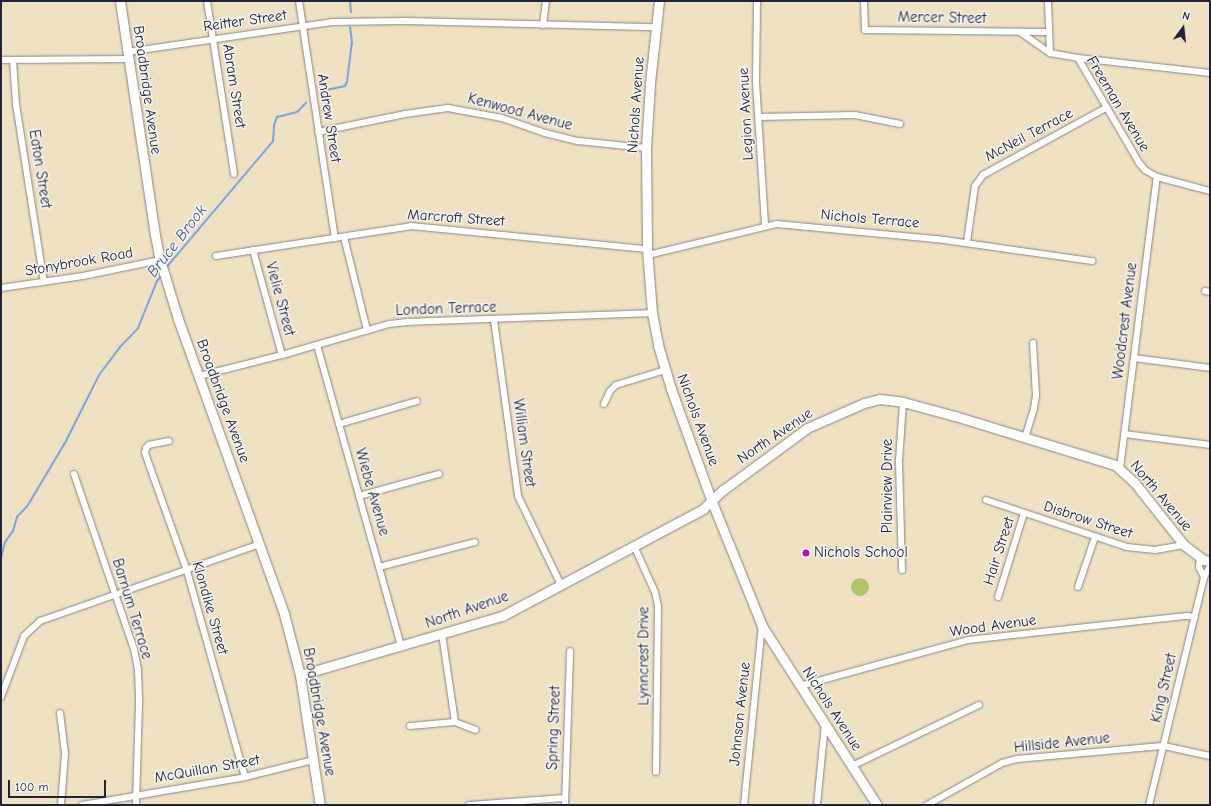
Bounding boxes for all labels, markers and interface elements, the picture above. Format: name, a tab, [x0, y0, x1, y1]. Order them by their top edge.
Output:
street label: Reitter Street	[202, 6, 288, 36]
street label: Mercer Street	[897, 8, 987, 28]
north arrow	[1163, 8, 1203, 48]
text: N	[1181, 9, 1191, 23]
street label: Broadbridge Avenue	[129, 24, 165, 156]
street label: Abram Street	[218, 43, 250, 129]
street label: Freeman Avenue	[1082, 53, 1154, 155]
street label: Nichols Avenue	[624, 56, 648, 154]
street label: Legion Avenue	[735, 67, 757, 161]
street label: Andrew Street	[313, 72, 345, 164]
street label: Kenwood Avenue	[466, 89, 574, 135]
street label: McNeil Terrace	[982, 104, 1076, 166]
street label: Eaton Street	[25, 128, 55, 210]
water label: Bruce Brook	[143, 201, 211, 281]
street label: Marcroft Street	[407, 206, 505, 230]
street label: Nichols Terrace	[820, 206, 920, 232]
street label: Stonybrook Road	[24, 244, 134, 280]
street label: Vielie Street	[262, 260, 298, 338]
street label: Woodcrest Avenue	[1109, 261, 1141, 381]
street label: London Terrace	[395, 298, 497, 320]
street label: Broadbridge Avenue	[192, 337, 254, 465]
street label: Nichols Avenue	[673, 371, 723, 469]
street label: William Street	[509, 398, 539, 488]
street label: North Avenue	[734, 404, 816, 468]
street label: Plainview Drive	[879, 439, 897, 533]
street label: Wiebe Avenue	[351, 446, 393, 538]
street label: North Avenue	[1126, 457, 1196, 535]
street label: Disbrow Street	[1041, 497, 1135, 543]
street label: Hair Street	[980, 515, 1018, 587]
place label: Nichols School	[814, 544, 908, 562]
marker: Nichols School	[801, 548, 811, 558]
street label: Barnum Terrace	[108, 556, 156, 662]
street label: Klondike Street	[188, 559, 232, 657]
street label: North Avenue	[423, 587, 511, 633]
street label: Lynncrest Drive	[635, 606, 653, 706]
street label: Wood Avenue	[949, 611, 1037, 641]
street label: Broadbridge Avenue	[299, 646, 339, 778]
street label: King Street	[1147, 652, 1181, 724]
street label: Johnson Avenue	[726, 661, 754, 767]
street label: Nichols Avenue	[798, 664, 866, 754]
street label: Spring Street	[544, 686, 564, 770]
street label: Hillside Avenue	[1013, 729, 1111, 757]
street label: McQuillan Street	[153, 751, 261, 787]
scale bar	[10, 772, 108, 798]
text: 100 m	[15, 780, 48, 794]

